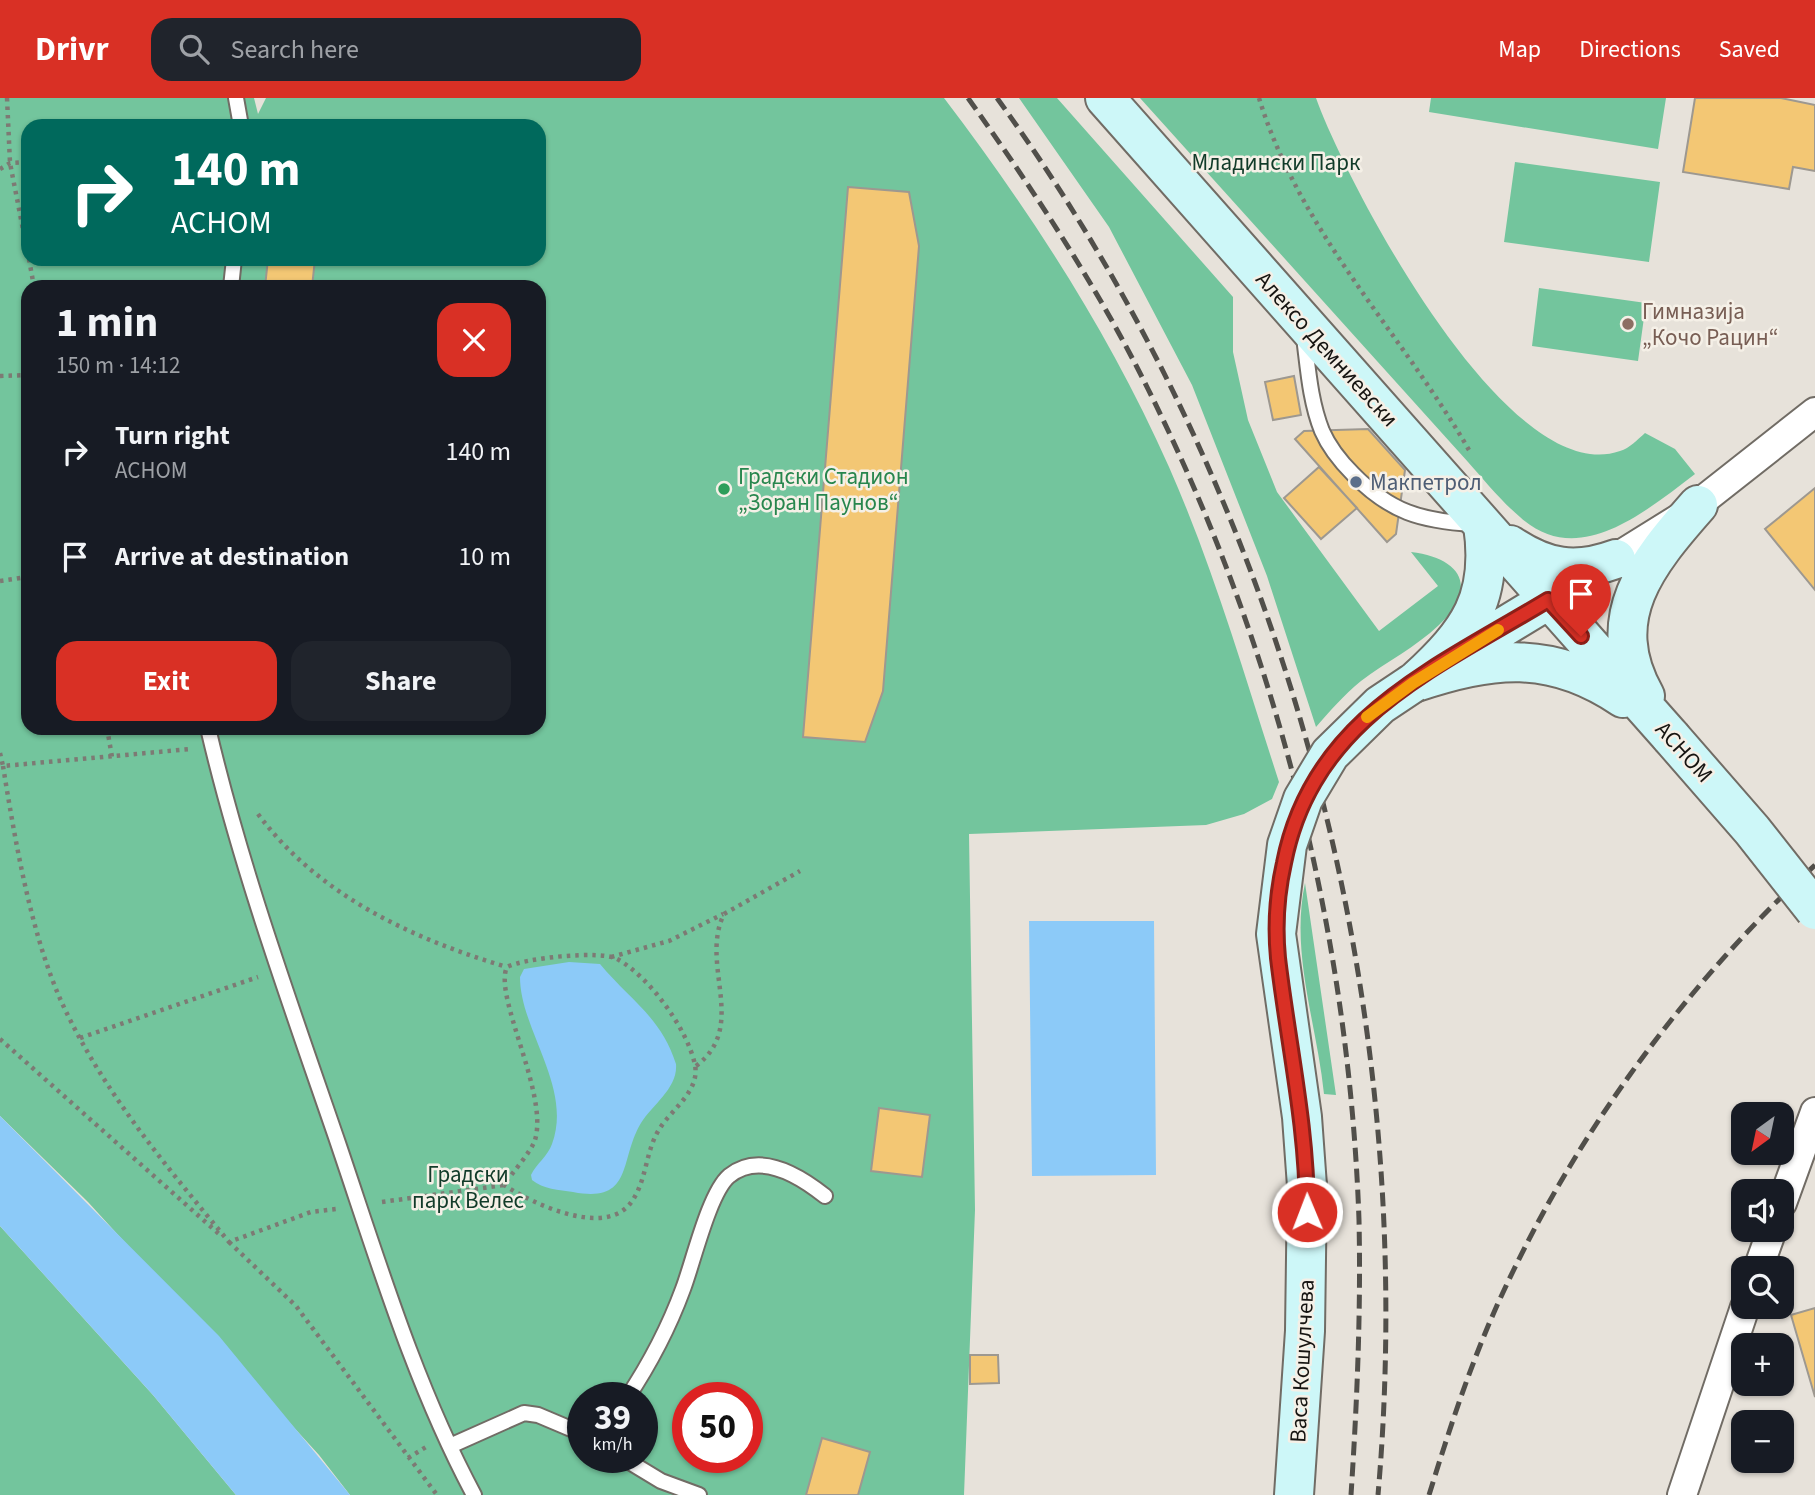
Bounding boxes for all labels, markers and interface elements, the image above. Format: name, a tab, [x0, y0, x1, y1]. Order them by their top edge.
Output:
search box	[151, 18, 641, 81]
text: Drivr	[35, 26, 109, 73]
icon: search	[175, 30, 213, 68]
text: Search here	[231, 31, 359, 68]
text: Map	[1498, 32, 1541, 67]
text: Directions	[1579, 32, 1681, 67]
text: Saved	[1719, 32, 1780, 67]
text: 140 m	[171, 135, 300, 205]
park label: Младински Парк	[1192, 146, 1361, 179]
icon: right	[56, 147, 147, 238]
text: АСНОМ	[171, 200, 272, 246]
street label: Алексо Демниевски	[1248, 264, 1406, 434]
text: 1 min	[56, 293, 158, 353]
place label: Гимназија „Кочо Рацин“	[1642, 295, 1778, 354]
button: close	[437, 303, 511, 377]
marker: Гимназија „Кочо Рацин“	[1620, 316, 1636, 332]
text: 150 m · 14:12	[56, 349, 180, 382]
text: Turn right	[115, 417, 230, 454]
icon: right	[56, 433, 94, 471]
text: 140 m	[445, 433, 511, 470]
text: АСНОМ	[115, 454, 187, 487]
place label: Градски Стадион „Зоран Паунов“	[738, 460, 909, 519]
place label: Макпетрол	[1370, 466, 1482, 499]
marker: Макпетрол	[1348, 474, 1364, 490]
marker: Градски Стадион „Зоран Паунов“	[716, 481, 732, 497]
icon: arrive	[56, 538, 94, 576]
text: Arrive at destination	[115, 538, 349, 575]
text: 10 m	[458, 538, 511, 575]
pin	[1551, 564, 1611, 636]
icon: arrive	[1562, 575, 1600, 613]
button: Exit	[56, 641, 277, 721]
button: Share	[291, 641, 511, 721]
street label: АСНОМ	[1648, 714, 1720, 790]
north arrow	[1731, 1102, 1794, 1166]
map controls	[1731, 1102, 1794, 1473]
park label: Градски парк Велес	[412, 1158, 524, 1217]
position arrow	[1270, 1175, 1344, 1249]
button: sound	[1731, 1179, 1794, 1242]
button: search	[1731, 1256, 1794, 1319]
street label: Васа Кошулчева	[1281, 1278, 1323, 1444]
button: +	[1731, 1333, 1794, 1396]
speed limit sign: 50	[672, 1382, 763, 1473]
text: 39	[594, 1393, 631, 1443]
button: −	[1731, 1410, 1794, 1473]
text: km/h	[593, 1432, 632, 1457]

